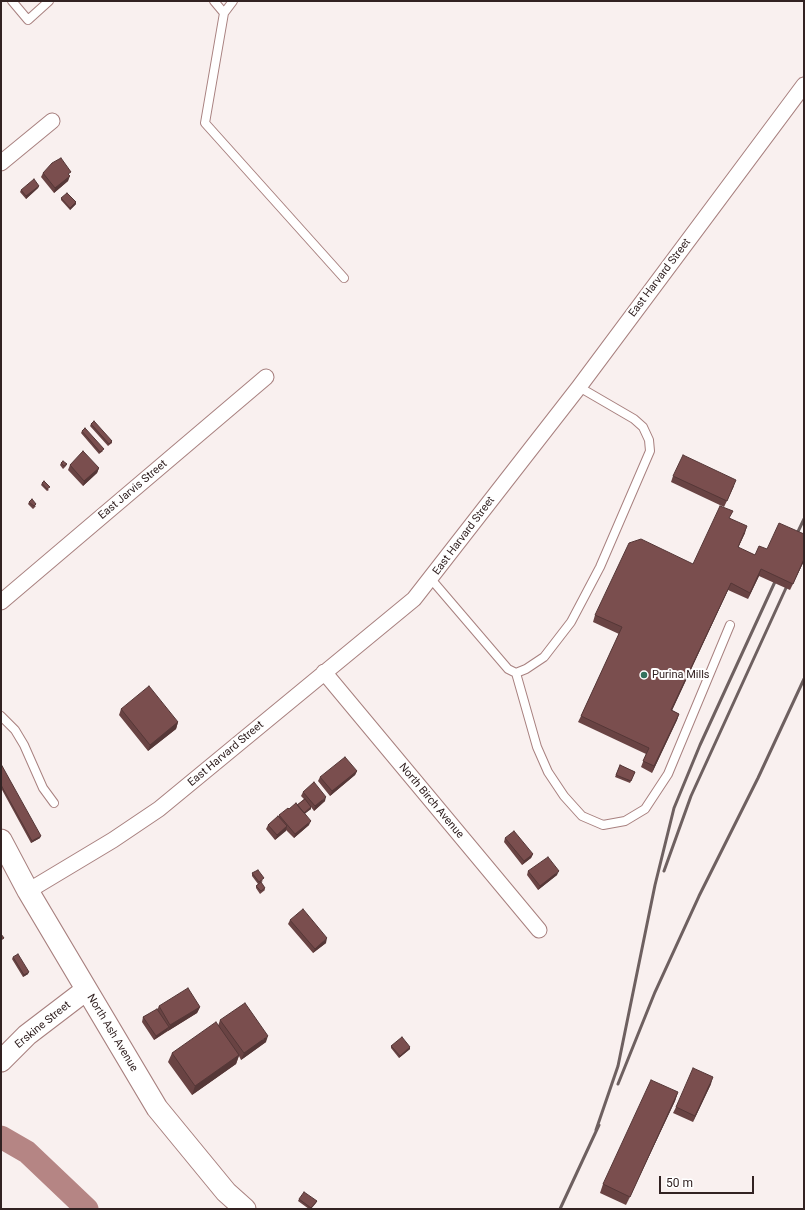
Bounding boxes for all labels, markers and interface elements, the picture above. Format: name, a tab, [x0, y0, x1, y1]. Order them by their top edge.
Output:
street label: East Harvard Street	[626, 236, 694, 320]
street label: East Jarvis Street	[96, 457, 170, 523]
street label: East Harvard Street	[430, 494, 498, 578]
place label: Purina Mills	[652, 668, 709, 682]
marker: Purina Mills	[639, 670, 649, 680]
street label: East Harvard Street	[185, 719, 267, 789]
street label: North Birch Avenue	[396, 761, 466, 841]
street label: North Ash Avenue	[84, 992, 140, 1074]
street label: Erskine Street	[13, 999, 73, 1051]
scale bar	[661, 1168, 756, 1194]
text: 50 m	[666, 1176, 693, 1190]

